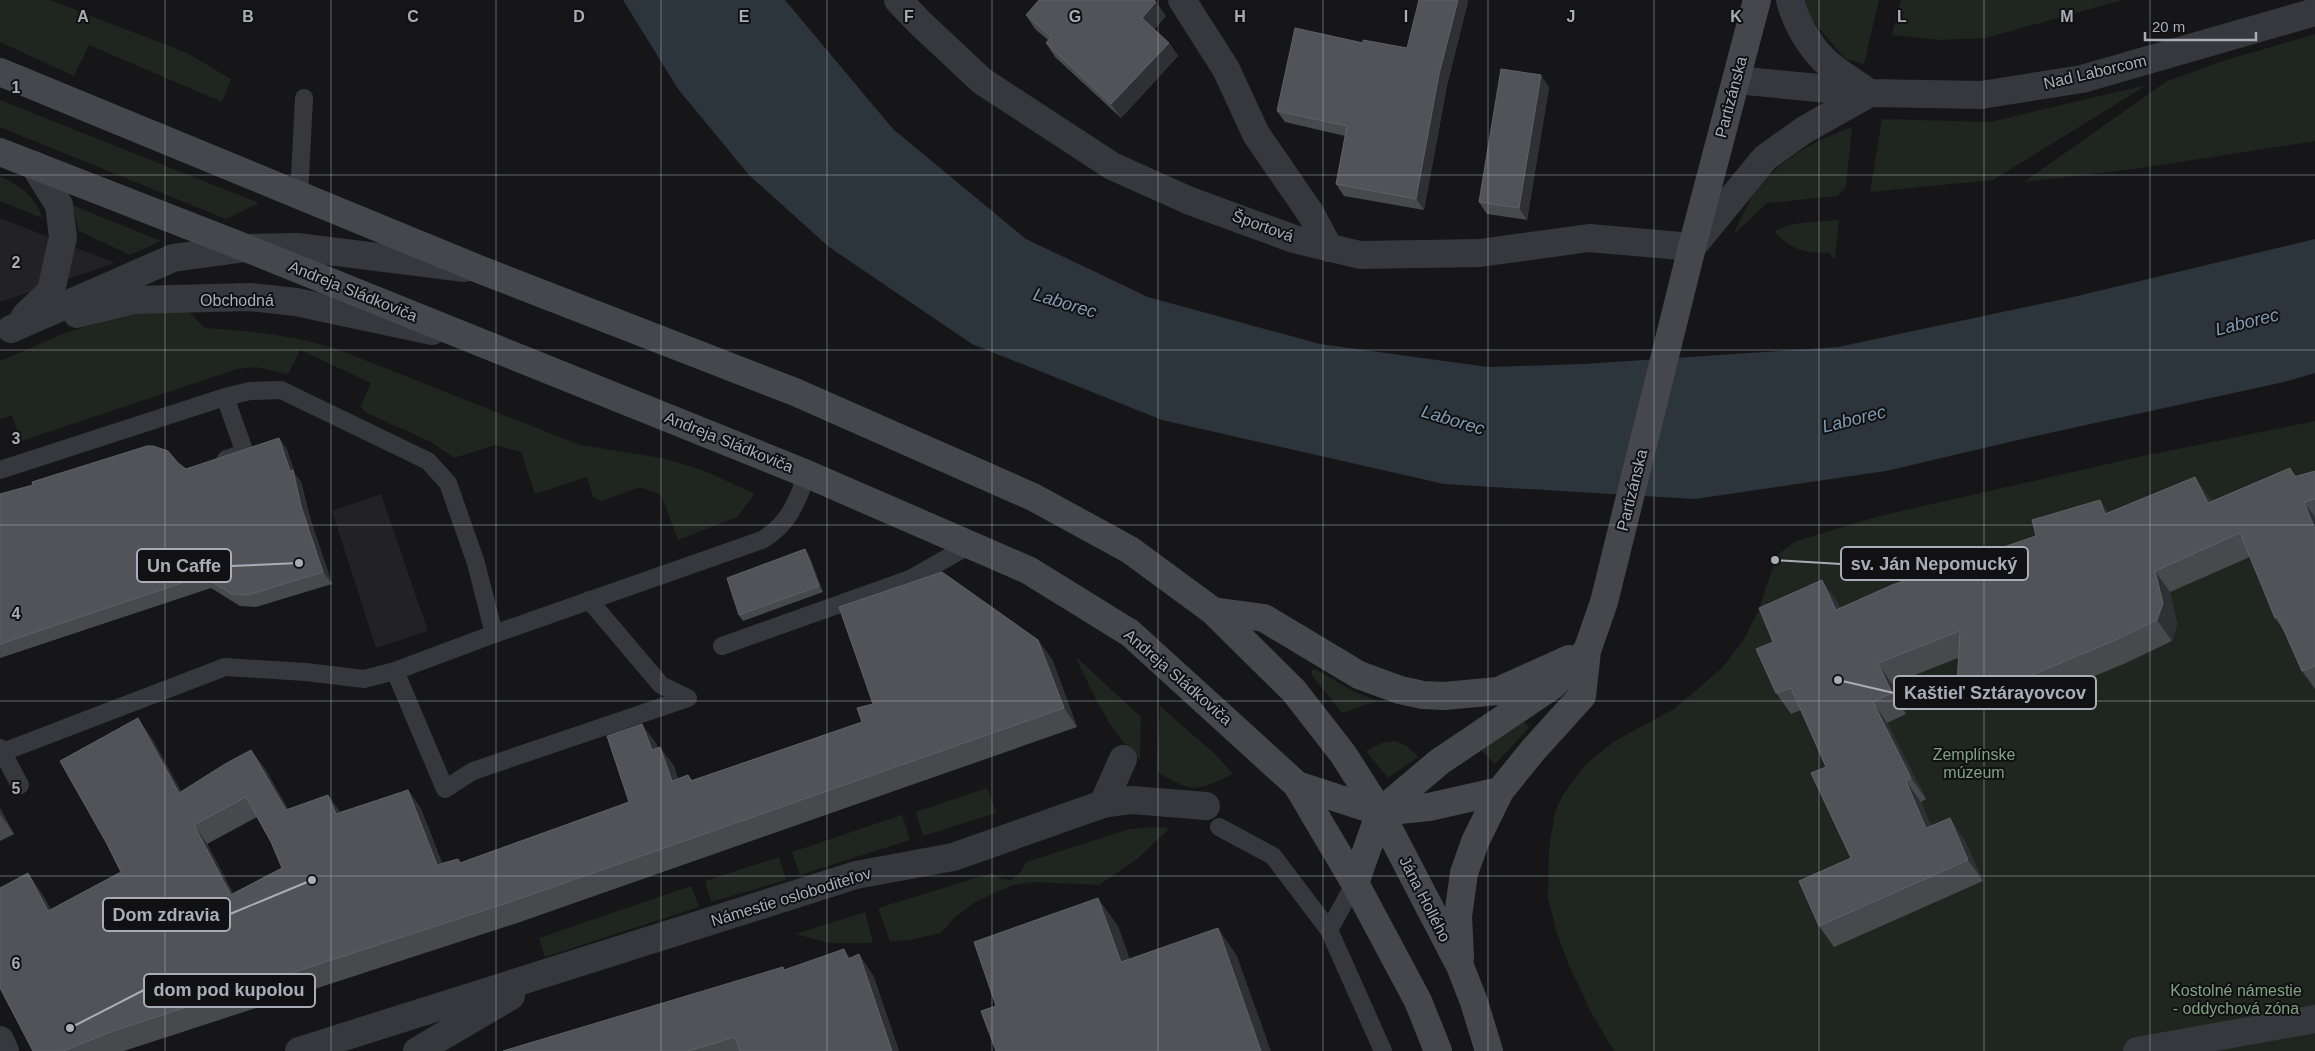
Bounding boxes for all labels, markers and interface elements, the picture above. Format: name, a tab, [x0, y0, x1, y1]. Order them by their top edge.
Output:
text: A	[77, 8, 89, 25]
text: B	[242, 8, 254, 25]
text: C	[407, 8, 419, 25]
text: D	[573, 8, 585, 25]
text: E	[739, 8, 750, 25]
text: F	[904, 8, 914, 25]
text: G	[1069, 8, 1081, 25]
text: H	[1234, 8, 1246, 25]
text: I	[1404, 8, 1408, 25]
text: J	[1567, 8, 1575, 25]
text: K	[1730, 8, 1742, 25]
text: L	[1897, 8, 1907, 25]
text: M	[2060, 8, 2074, 25]
scale bar	[2145, 10, 2256, 42]
text: 20 m	[2152, 18, 2185, 35]
street label: Nad Laborcom	[2042, 52, 2148, 92]
street label: Partizánska	[1712, 54, 1750, 140]
text: 1	[12, 79, 21, 96]
street label: Športová	[1230, 206, 1296, 245]
text: 2	[12, 254, 21, 271]
street label: Andreja Sládkoviča	[286, 257, 420, 325]
water label: Laborec	[1031, 284, 1099, 322]
street label: Obchodná	[200, 292, 274, 309]
water label: Laborec	[2213, 304, 2281, 340]
water label: Laborec	[1419, 401, 1487, 439]
water label: Laborec	[1820, 401, 1888, 437]
street label: Andreja Sládkoviča	[662, 408, 796, 476]
text: 3	[12, 430, 21, 447]
street label: Partizánska	[1614, 447, 1650, 533]
callout: sv. Ján Nepomucký	[1841, 547, 2028, 580]
callout: Un Caffe	[137, 549, 231, 582]
text: sv. Ján Nepomucký	[1851, 554, 2017, 574]
text: Un Caffe	[147, 556, 221, 576]
text: 4	[12, 605, 21, 622]
street label: Andreja Sládkoviča	[1121, 626, 1235, 728]
callout: Kaštieľ Sztárayovcov	[1894, 676, 2096, 709]
text: Kaštieľ Sztárayovcov	[1904, 683, 2086, 703]
park label: Zemplínske múzeum	[1933, 746, 2015, 781]
text: 5	[12, 780, 21, 797]
street label: Jána Hollého	[1396, 854, 1454, 945]
street label: Námestie osloboditeľov	[709, 865, 873, 929]
callout: Dom zdravia	[103, 898, 230, 931]
text: Dom zdravia	[112, 905, 220, 925]
text: 6	[12, 955, 21, 972]
callout: dom pod kupolou	[144, 974, 315, 1007]
text: dom pod kupolou	[154, 980, 304, 1000]
park label: Kostolné námestie - oddychová zóna	[2170, 982, 2302, 1017]

